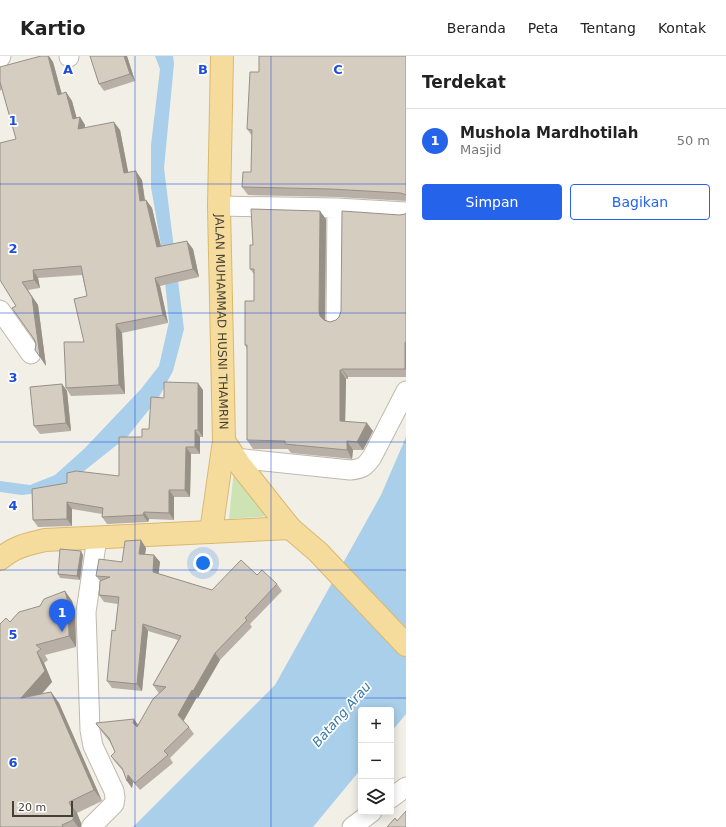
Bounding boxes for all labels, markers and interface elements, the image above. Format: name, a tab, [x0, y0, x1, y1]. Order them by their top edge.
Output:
text: Kartio	[20, 17, 86, 39]
text: Beranda	[447, 20, 506, 36]
text: Peta	[528, 20, 558, 36]
text: Tentang	[580, 20, 636, 36]
text: Kontak	[658, 20, 706, 36]
text: A	[63, 62, 73, 77]
text: B	[198, 62, 208, 77]
text: C	[333, 62, 343, 77]
text: Terdekat	[422, 72, 506, 92]
text: 1	[8, 113, 18, 128]
text: Mushola Mardhotilah	[460, 124, 638, 142]
text: 1	[430, 133, 440, 148]
text: 50 m	[677, 133, 710, 148]
text: Masjid	[460, 142, 501, 157]
button: Simpan	[422, 184, 562, 220]
button: Bagikan	[570, 184, 710, 220]
street label: JALAN MUHAMMAD HUSNI THAMRIN	[212, 213, 231, 430]
text: 2	[8, 241, 18, 256]
text: 3	[8, 370, 18, 385]
text: 4	[8, 498, 18, 513]
your location	[193, 553, 213, 573]
pin: 1	[49, 599, 75, 632]
text: 5	[8, 627, 18, 642]
water label: Batang Arau	[309, 679, 374, 750]
map controls	[358, 707, 394, 815]
button: +	[358, 707, 394, 743]
button: −	[358, 743, 394, 779]
text: 6	[8, 755, 18, 770]
button: layers	[358, 779, 394, 815]
scale bar	[12, 799, 73, 818]
text: 20 m	[18, 801, 46, 814]

